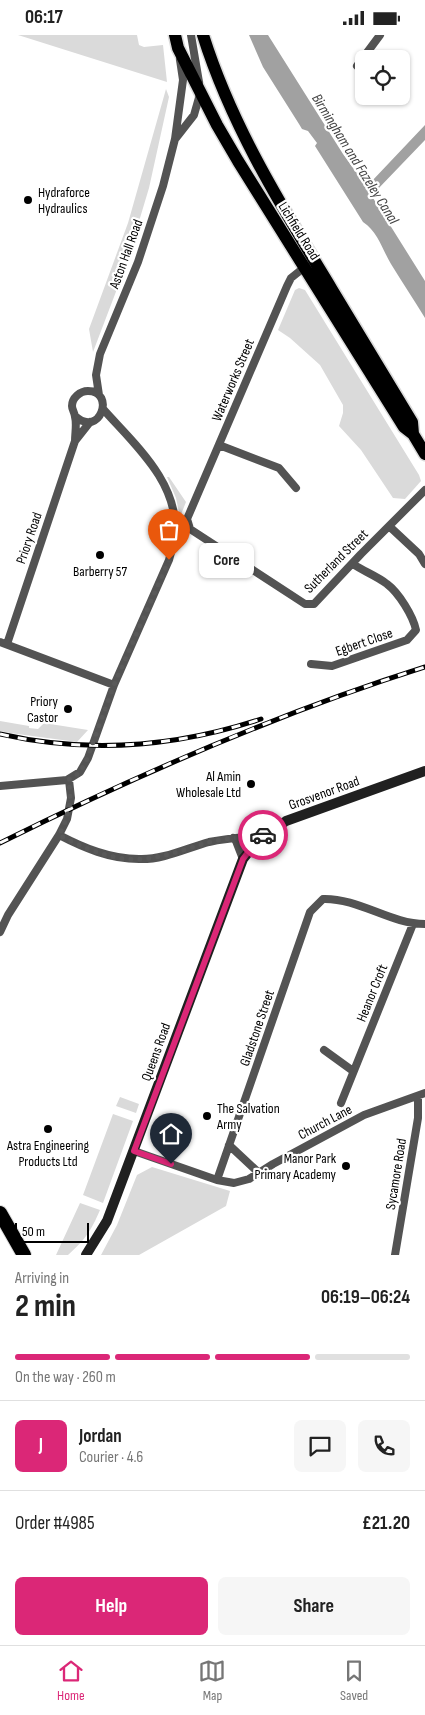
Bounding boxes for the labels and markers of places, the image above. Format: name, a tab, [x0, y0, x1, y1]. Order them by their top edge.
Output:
place label: Hydraforce Hydraulics	[38, 184, 90, 217]
marker: Hydraforce Hydraulics	[22, 194, 34, 206]
pin	[148, 509, 190, 560]
callout: Core	[199, 543, 254, 577]
marker: Barberry 57	[94, 549, 106, 561]
place label: Barberry 57	[73, 563, 127, 580]
place label: Priory Castor	[27, 693, 59, 726]
marker: Priory Castor	[62, 703, 74, 715]
place label: Al Amin Wholesale Ltd	[176, 768, 241, 801]
marker: Al Amin Wholesale Ltd	[245, 778, 257, 790]
place label: The Salvation Army	[216, 1100, 280, 1133]
marker: The Salvation Army	[201, 1110, 213, 1122]
pin	[150, 1113, 192, 1164]
marker: Astra Engineering Products Ltd	[42, 1123, 54, 1135]
place label: Astra Engineering Products Ltd	[6, 1137, 89, 1170]
place label: Manor Park Primary Academy	[255, 1150, 337, 1183]
marker: Manor Park Primary Academy	[340, 1160, 352, 1172]

